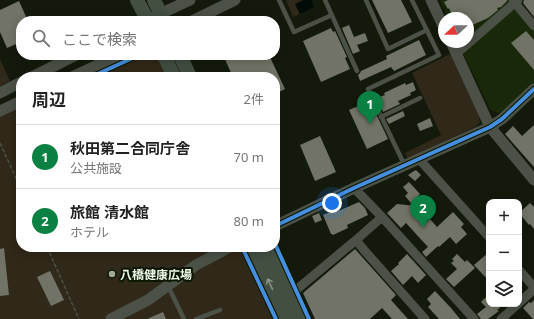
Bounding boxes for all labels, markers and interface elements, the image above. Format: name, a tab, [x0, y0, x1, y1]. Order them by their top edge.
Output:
north arrow	[438, 12, 474, 48]
search box	[16, 16, 280, 60]
icon: search	[30, 27, 52, 49]
text: ここで検索	[62, 29, 137, 49]
text: 周辺	[32, 88, 66, 111]
text: 2件	[244, 90, 264, 108]
pin: 1	[357, 91, 383, 124]
text: 秋田第二合同庁舎	[70, 138, 190, 158]
text: 1	[41, 148, 49, 166]
text: 70 m	[234, 148, 264, 166]
text: 公共施設	[70, 159, 122, 177]
your location	[322, 193, 342, 213]
pin: 2	[410, 195, 436, 228]
map controls	[486, 199, 522, 307]
button: +	[486, 199, 522, 235]
text: 旅館 清水館	[70, 202, 149, 222]
text: 2	[41, 212, 49, 230]
text: 80 m	[234, 212, 264, 230]
text: ホテル	[70, 223, 109, 241]
button: −	[486, 235, 522, 271]
place label: 八橋健康広場	[120, 266, 192, 283]
marker: 八橋健康広場	[107, 269, 117, 279]
button: layers	[486, 271, 522, 307]
one-way arrow	[266, 278, 273, 290]

